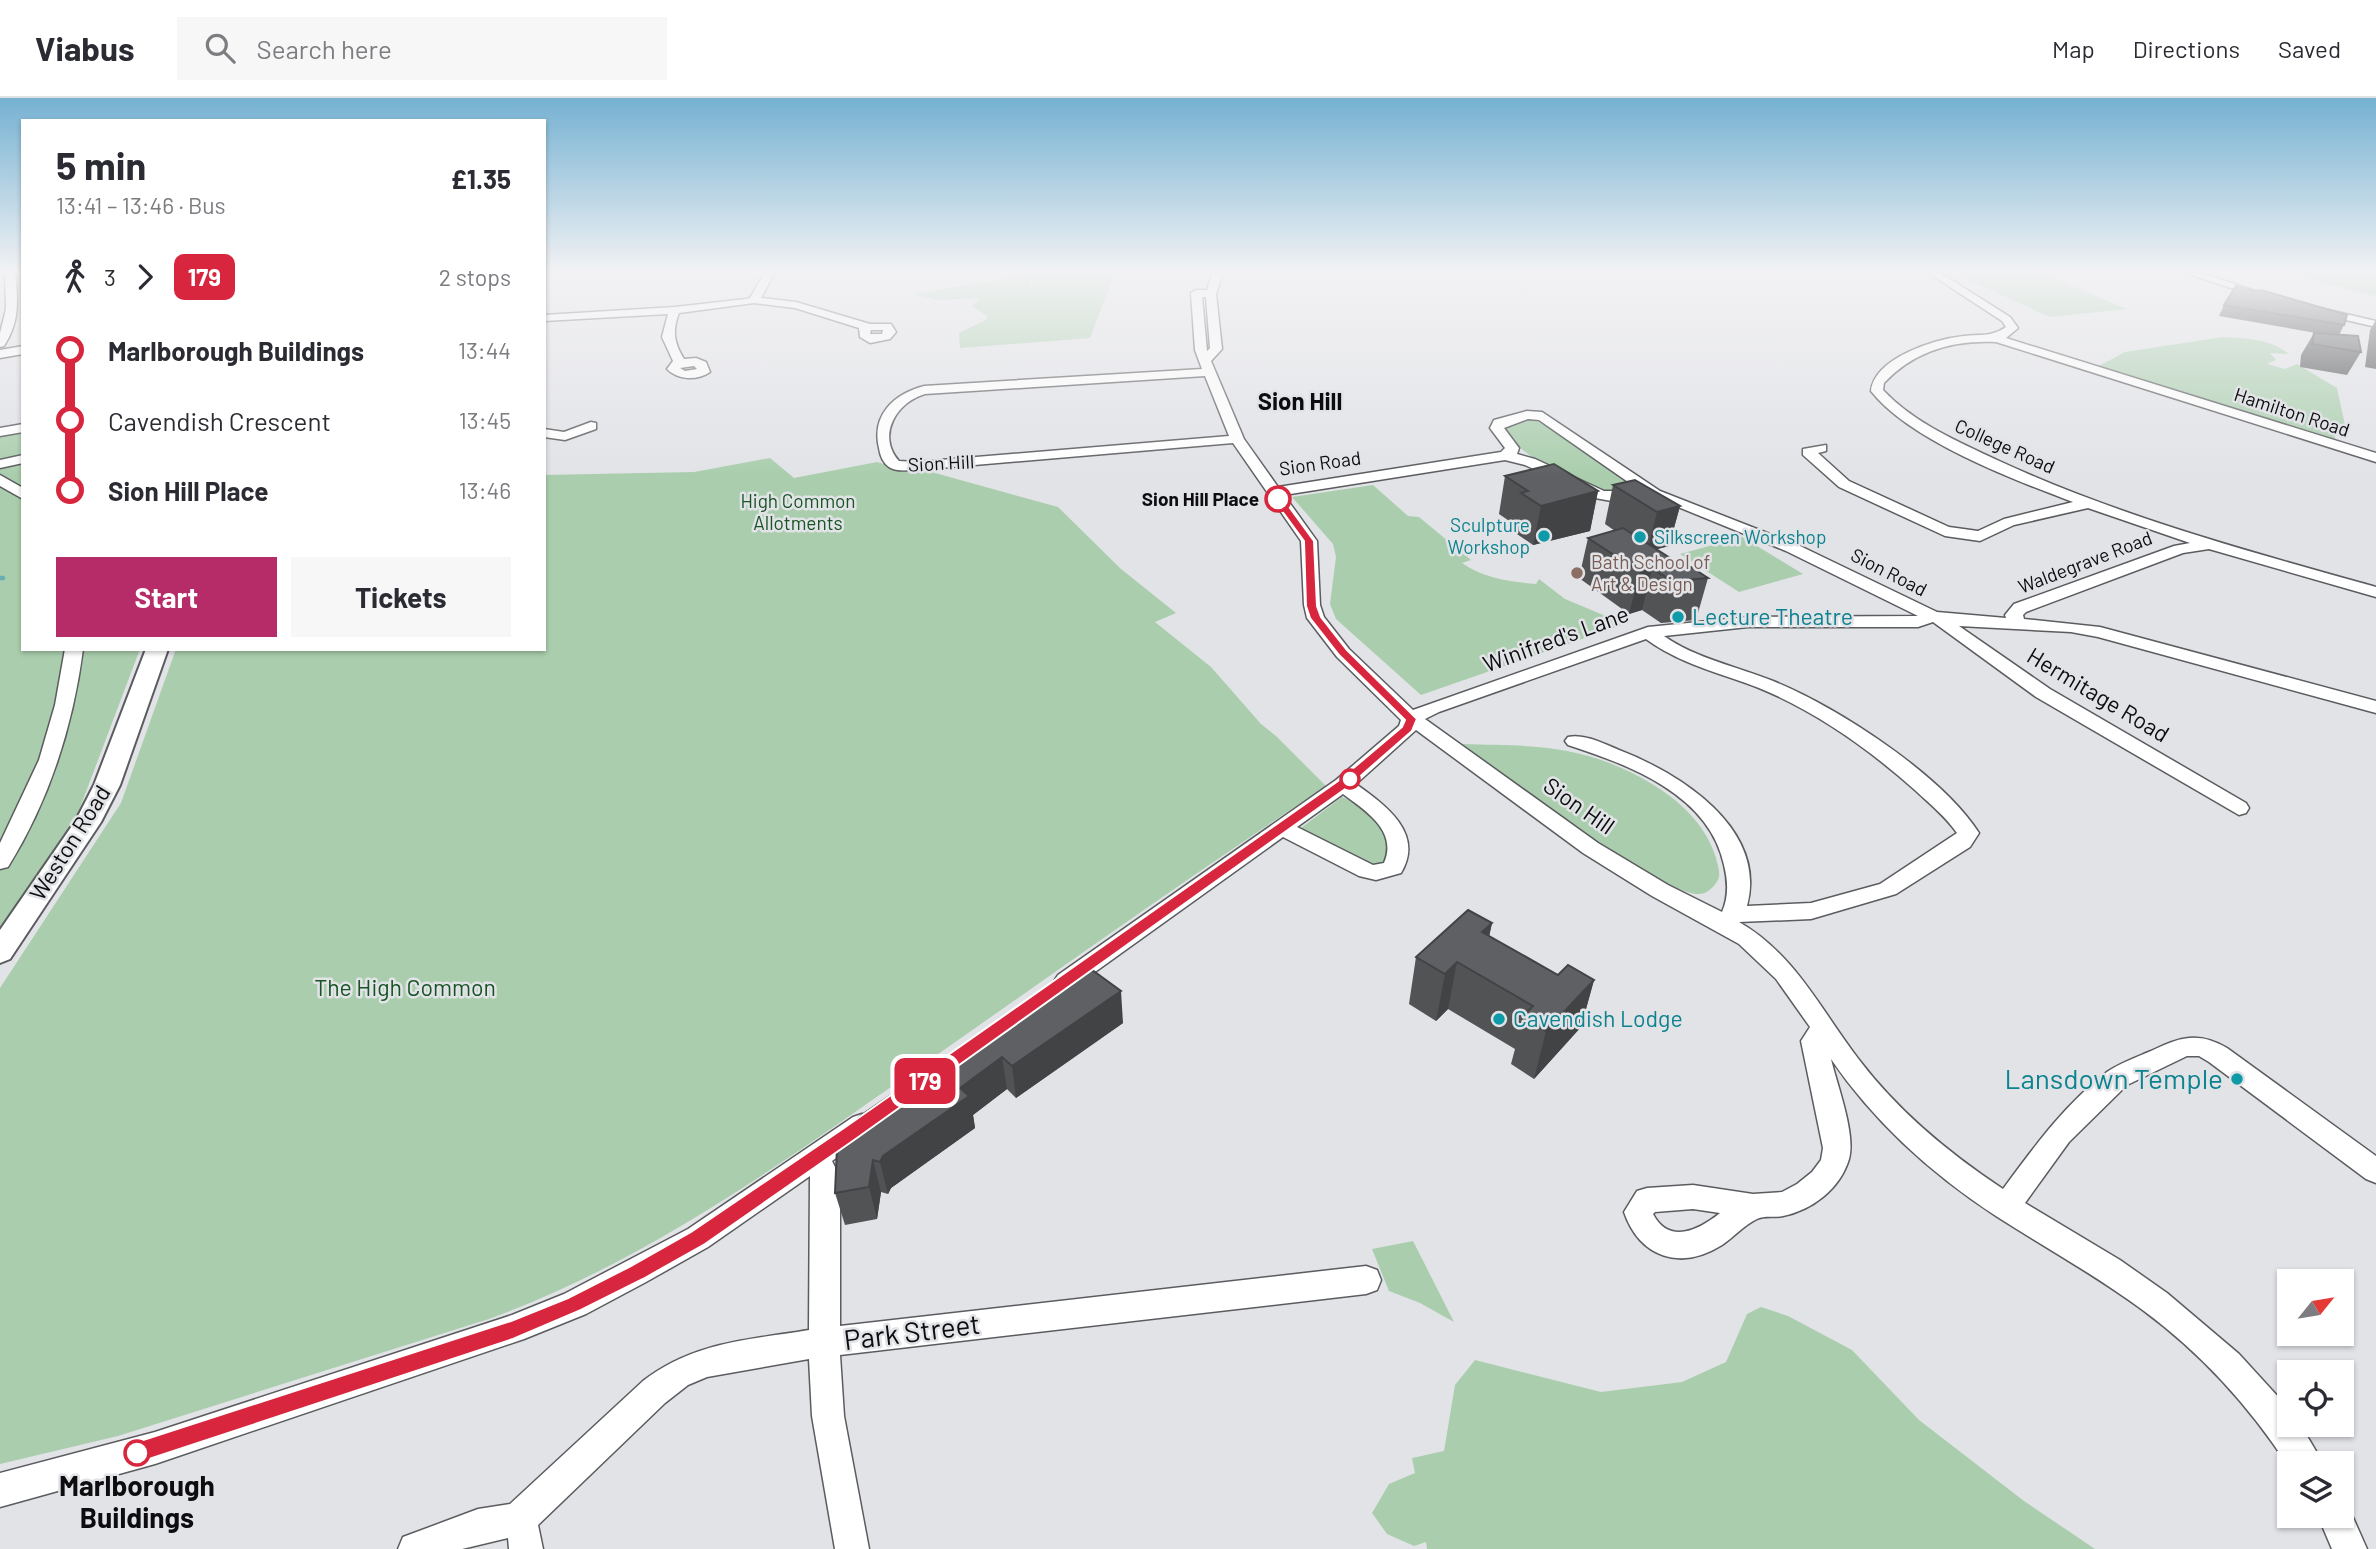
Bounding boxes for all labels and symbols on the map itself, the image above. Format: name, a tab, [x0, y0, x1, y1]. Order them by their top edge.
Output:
street label: Hamilton Road	[2231, 382, 2353, 441]
district label: Sion Hill	[1258, 386, 1342, 415]
street label: College Road	[1952, 413, 2059, 478]
street label: Sion Road	[1278, 445, 1362, 480]
street label: Sion Hill	[907, 449, 975, 476]
marker: Sion Hill Place	[1265, 486, 1291, 512]
place label: Sion Hill Place	[1142, 487, 1259, 510]
park label: High Common Allotments	[740, 489, 856, 534]
place label: Sculpture Workshop	[1447, 513, 1530, 558]
place label: Silkscreen Workshop	[1654, 525, 1826, 548]
street label: Waldegrave Road	[2015, 525, 2155, 598]
marker: Sculpture Workshop	[1536, 528, 1552, 544]
marker: Silkscreen Workshop	[1632, 529, 1648, 545]
street label: Sion Road	[1847, 543, 1931, 600]
place label: Bath School of Art & Design	[1591, 550, 1710, 595]
marker: Bath School of Art & Design	[1569, 565, 1585, 581]
street label: Winifred's Lane	[1479, 599, 1632, 677]
place label: Lecture Theatre	[1692, 602, 1853, 630]
marker: Lecture Theatre	[1670, 609, 1686, 625]
street label: Hermitage Road	[2022, 641, 2175, 748]
unlabelled marker	[1340, 769, 1360, 789]
street label: Sion Hill	[1539, 771, 1621, 840]
street label: Weston Road	[23, 780, 116, 905]
park label: The High Common	[314, 973, 496, 1001]
place label: Cavendish Lodge	[1513, 1004, 1683, 1032]
marker: Cavendish Lodge	[1491, 1011, 1507, 1027]
line badge: 179	[885, 1058, 965, 1104]
place label: Lansdown Temple	[2004, 1061, 2223, 1095]
marker: Lansdown Temple	[2229, 1071, 2245, 1087]
north arrow	[2277, 1269, 2354, 1346]
street label: Park Street	[842, 1306, 982, 1356]
marker: Marlborough Buildings	[124, 1440, 150, 1466]
place label: Marlborough Buildings	[59, 1468, 215, 1534]

